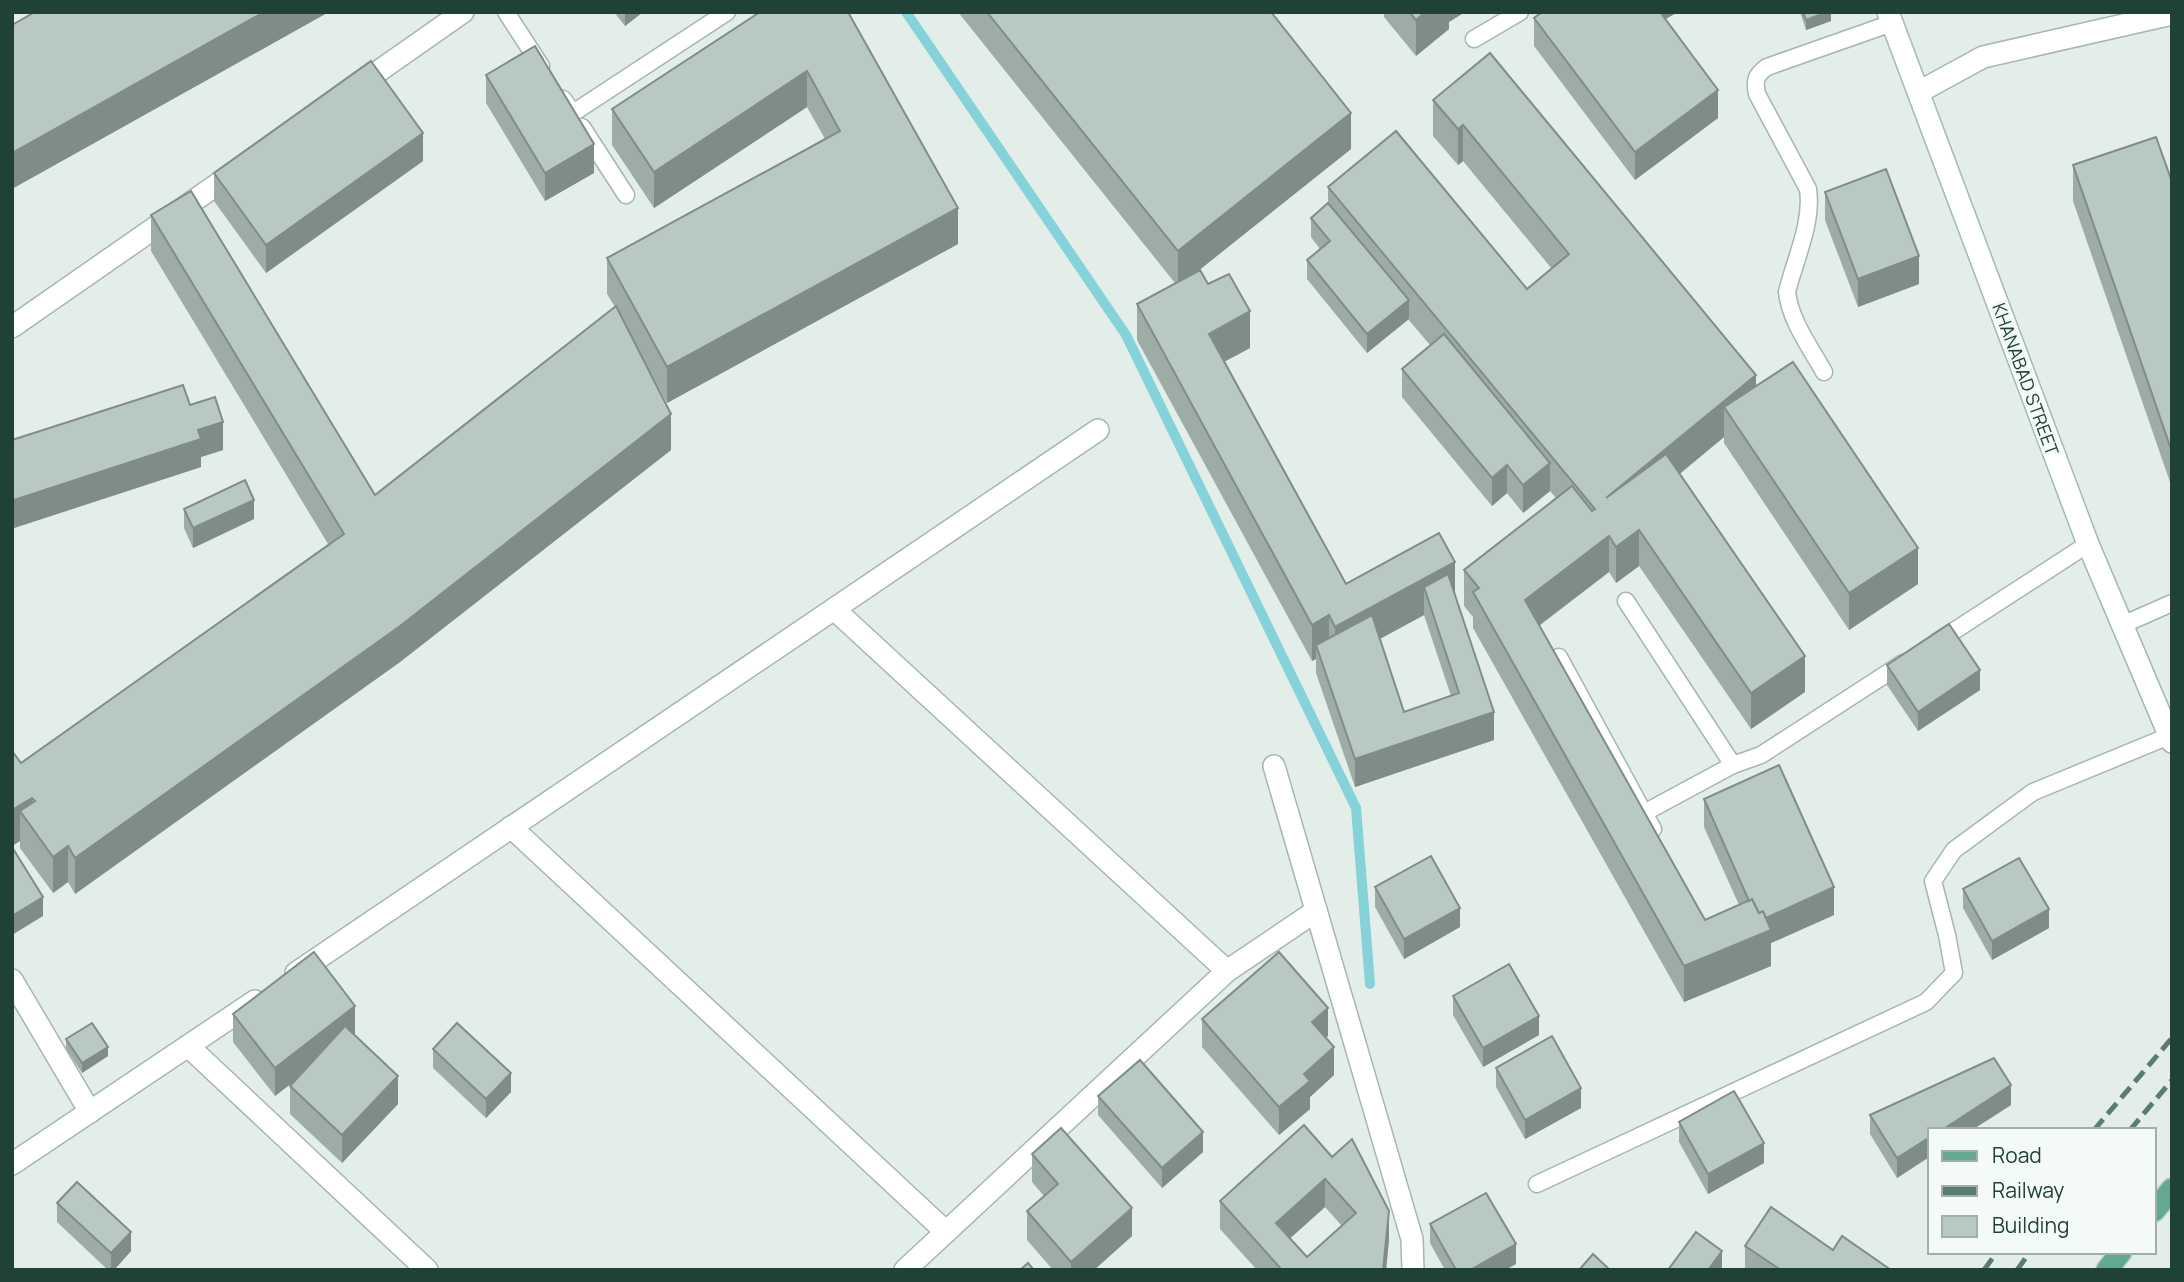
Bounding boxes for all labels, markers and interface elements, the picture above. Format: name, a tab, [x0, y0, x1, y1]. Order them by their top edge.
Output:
street label: KHANABAD STREET	[1987, 299, 2065, 459]
legend	[1928, 1128, 2156, 1254]
text: Road	[1992, 1141, 2042, 1169]
text: Railway	[1992, 1176, 2064, 1204]
text: Building	[1992, 1211, 2069, 1239]

